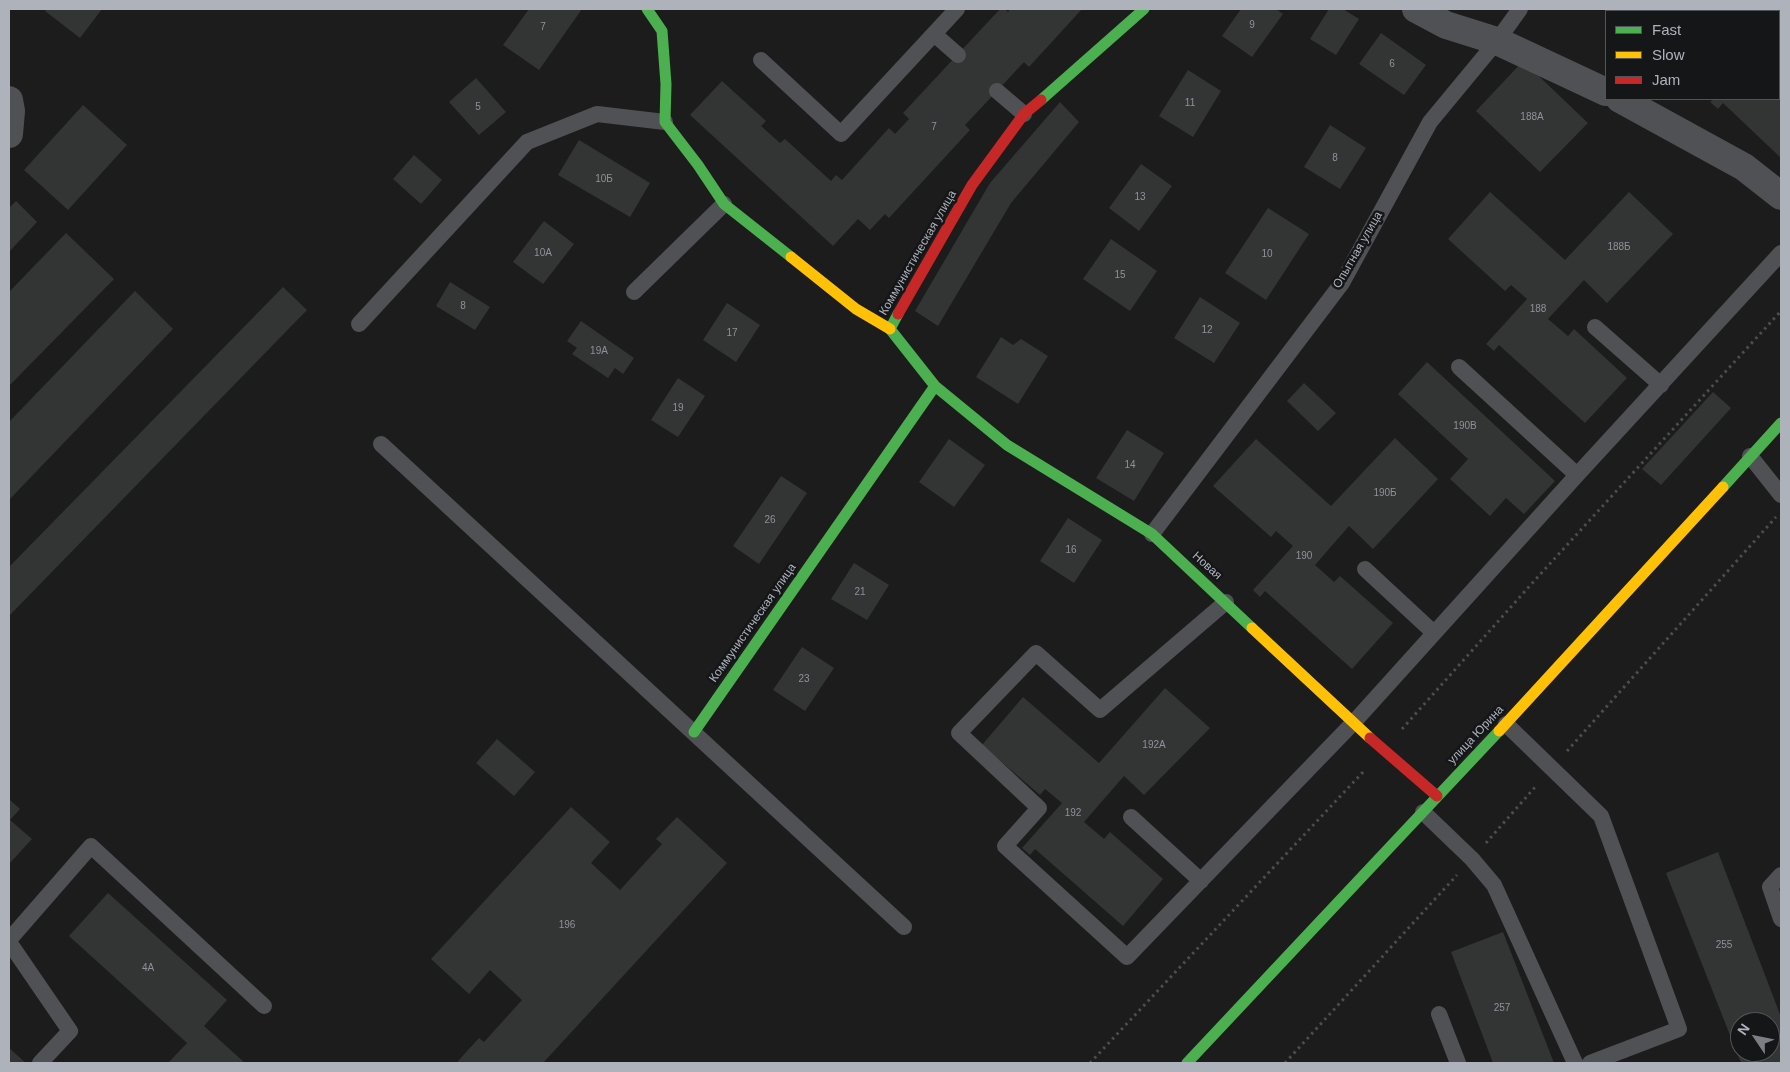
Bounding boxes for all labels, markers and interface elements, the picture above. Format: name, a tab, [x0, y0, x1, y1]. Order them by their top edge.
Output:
legend	[1605, 10, 1780, 100]
house number: 9	[1249, 19, 1255, 31]
house number: 7	[540, 21, 546, 33]
text: Fast	[1652, 21, 1681, 38]
text: Slow	[1652, 46, 1685, 63]
house number: 6	[1389, 58, 1395, 70]
text: Jam	[1652, 71, 1680, 88]
house number: 11	[1185, 97, 1195, 109]
house number: 5	[475, 101, 481, 113]
house number: 188А	[1520, 111, 1544, 123]
house number: 7	[931, 121, 937, 133]
house number: 8	[1332, 152, 1338, 164]
house number: 10Б	[595, 173, 613, 185]
street label: Коммунистическая улица	[876, 188, 960, 318]
house number: 13	[1134, 191, 1146, 203]
street label: Опытная улица	[1330, 209, 1386, 291]
house number: 188Б	[1607, 241, 1631, 253]
house number: 10А	[534, 247, 552, 259]
house number: 10	[1261, 248, 1273, 260]
house number: 15	[1114, 269, 1126, 281]
house number: 8	[460, 300, 466, 312]
house number: 188	[1530, 303, 1546, 315]
house number: 12	[1201, 324, 1213, 336]
house number: 17	[726, 327, 738, 339]
house number: 19А	[590, 345, 608, 357]
house number: 19	[672, 402, 684, 414]
house number: 190В	[1453, 420, 1477, 432]
house number: 14	[1124, 459, 1136, 471]
house number: 190Б	[1373, 487, 1397, 499]
house number: 26	[764, 514, 776, 526]
house number: 16	[1065, 544, 1077, 556]
street label: Новая	[1189, 549, 1225, 583]
house number: 190	[1296, 550, 1312, 562]
street label: Коммунистическая улица	[706, 561, 800, 685]
house number: 21	[854, 586, 866, 598]
house number: 23	[798, 673, 810, 685]
street label: улица Юрина	[1445, 703, 1507, 767]
house number: 192А	[1142, 739, 1166, 751]
house number: 192	[1065, 807, 1081, 819]
house number: 196	[559, 919, 575, 931]
house number: 255	[1716, 939, 1732, 951]
house number: 4А	[142, 962, 154, 974]
house number: 257	[1494, 1002, 1510, 1014]
north arrow	[1730, 1012, 1780, 1062]
text: N	[1734, 1021, 1753, 1038]

